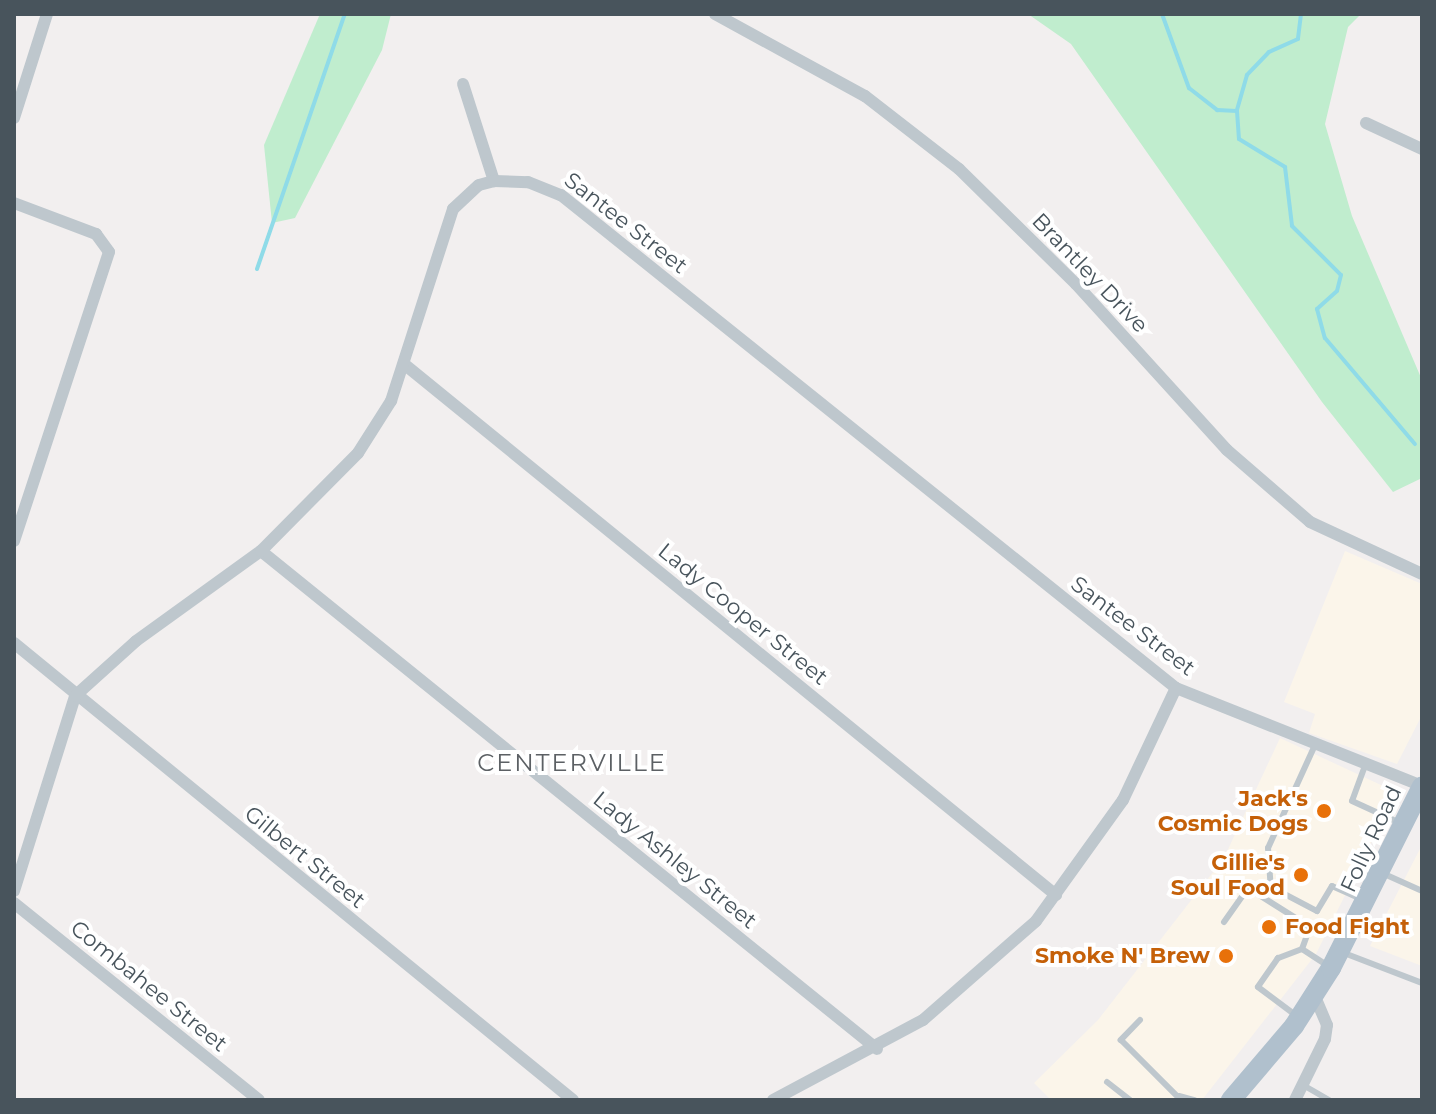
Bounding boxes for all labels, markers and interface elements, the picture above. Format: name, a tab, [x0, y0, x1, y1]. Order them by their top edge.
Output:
street label: Santee Street	[559, 167, 693, 279]
street label: Brantley Drive	[1026, 208, 1154, 338]
street label: Lady Cooper Street	[653, 538, 833, 690]
street label: Santee Street	[1066, 571, 1200, 681]
district label: CENTERVILLE	[477, 749, 667, 777]
street label: Folly Road	[1335, 782, 1407, 896]
place label: Jack's Cosmic Dogs	[1158, 785, 1308, 836]
street label: Lady Ashley Street	[588, 786, 762, 934]
street label: Gilbert Street	[239, 800, 371, 914]
marker: Jack's Cosmic Dogs	[1315, 802, 1333, 820]
place label: Gillie's Soul Food	[1171, 849, 1285, 900]
marker: Gillie's Soul Food	[1292, 866, 1310, 884]
place label: Food Fight	[1285, 914, 1410, 940]
street label: Combahee Street	[65, 915, 233, 1057]
marker: Food Fight	[1260, 918, 1278, 936]
place label: Smoke N' Brew	[1035, 943, 1210, 969]
marker: Smoke N' Brew	[1217, 947, 1235, 965]

